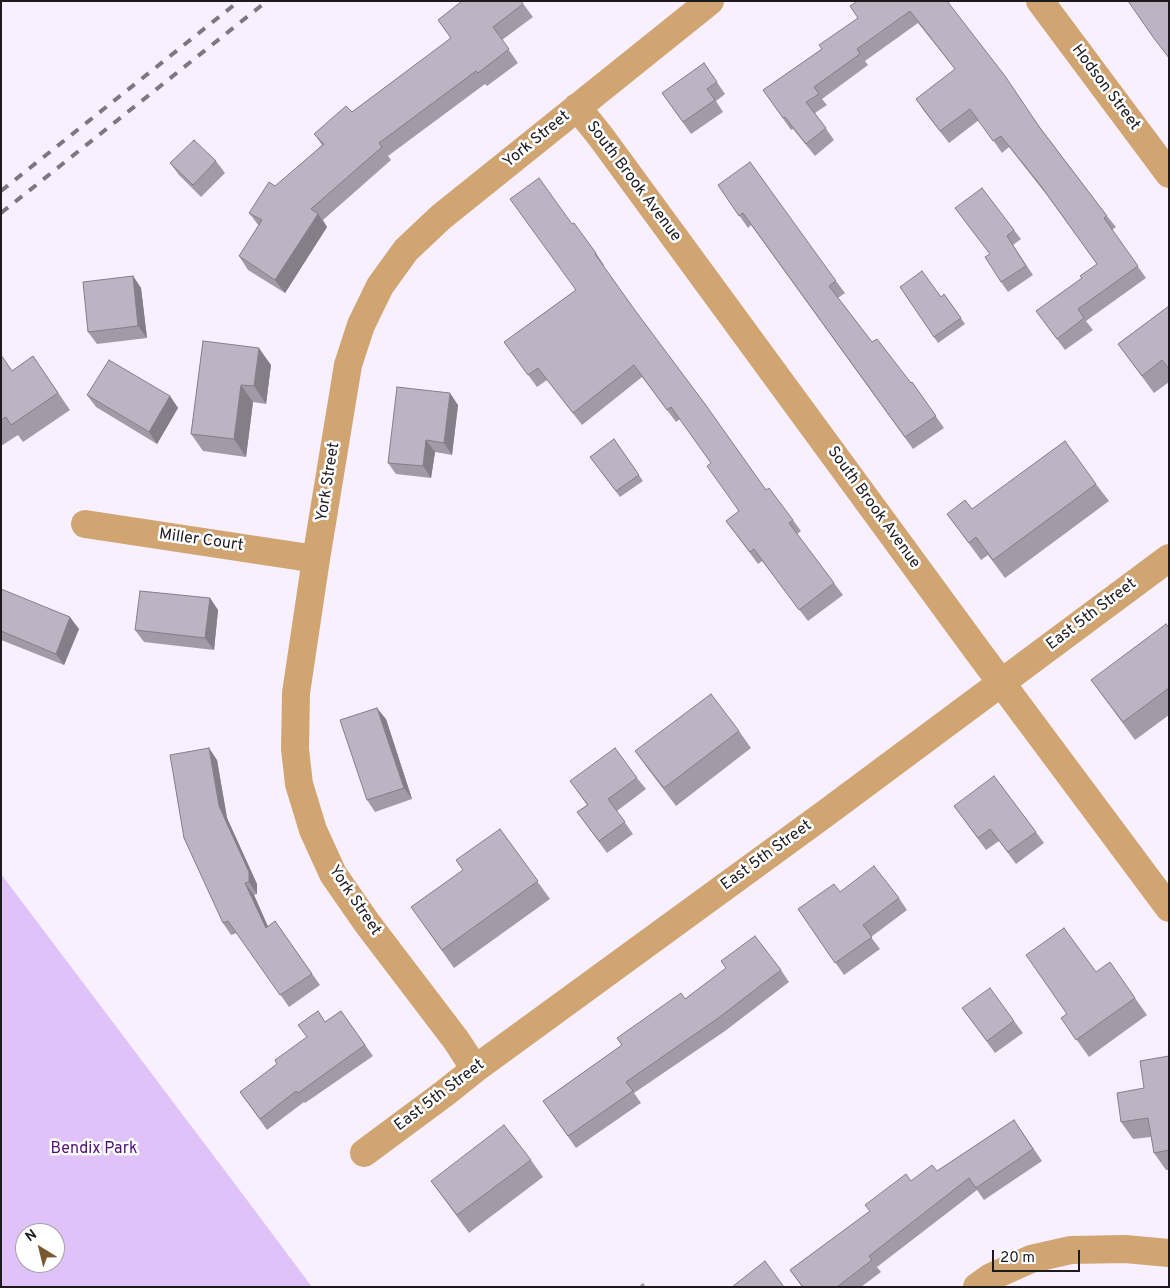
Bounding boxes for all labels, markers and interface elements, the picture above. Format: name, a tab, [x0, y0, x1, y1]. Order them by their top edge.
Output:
street label: Hodson Street	[1067, 41, 1143, 135]
street label: York Street	[500, 107, 574, 173]
street label: South Brook Avenue	[581, 118, 685, 246]
street label: York Street	[313, 441, 345, 523]
street label: South Brook Avenue	[822, 443, 924, 573]
street label: Miller Court	[158, 526, 244, 556]
street label: East 5th Street	[1043, 575, 1141, 655]
street label: East 5th Street	[718, 817, 816, 895]
street label: York Street	[324, 862, 384, 940]
street label: East 5th Street	[391, 1056, 489, 1136]
park label: Bendix Park	[51, 1140, 137, 1160]
north arrow	[15, 1223, 65, 1273]
text: N	[22, 1226, 41, 1246]
scale bar	[995, 1240, 1082, 1272]
text: 20 m	[1000, 1249, 1035, 1268]

